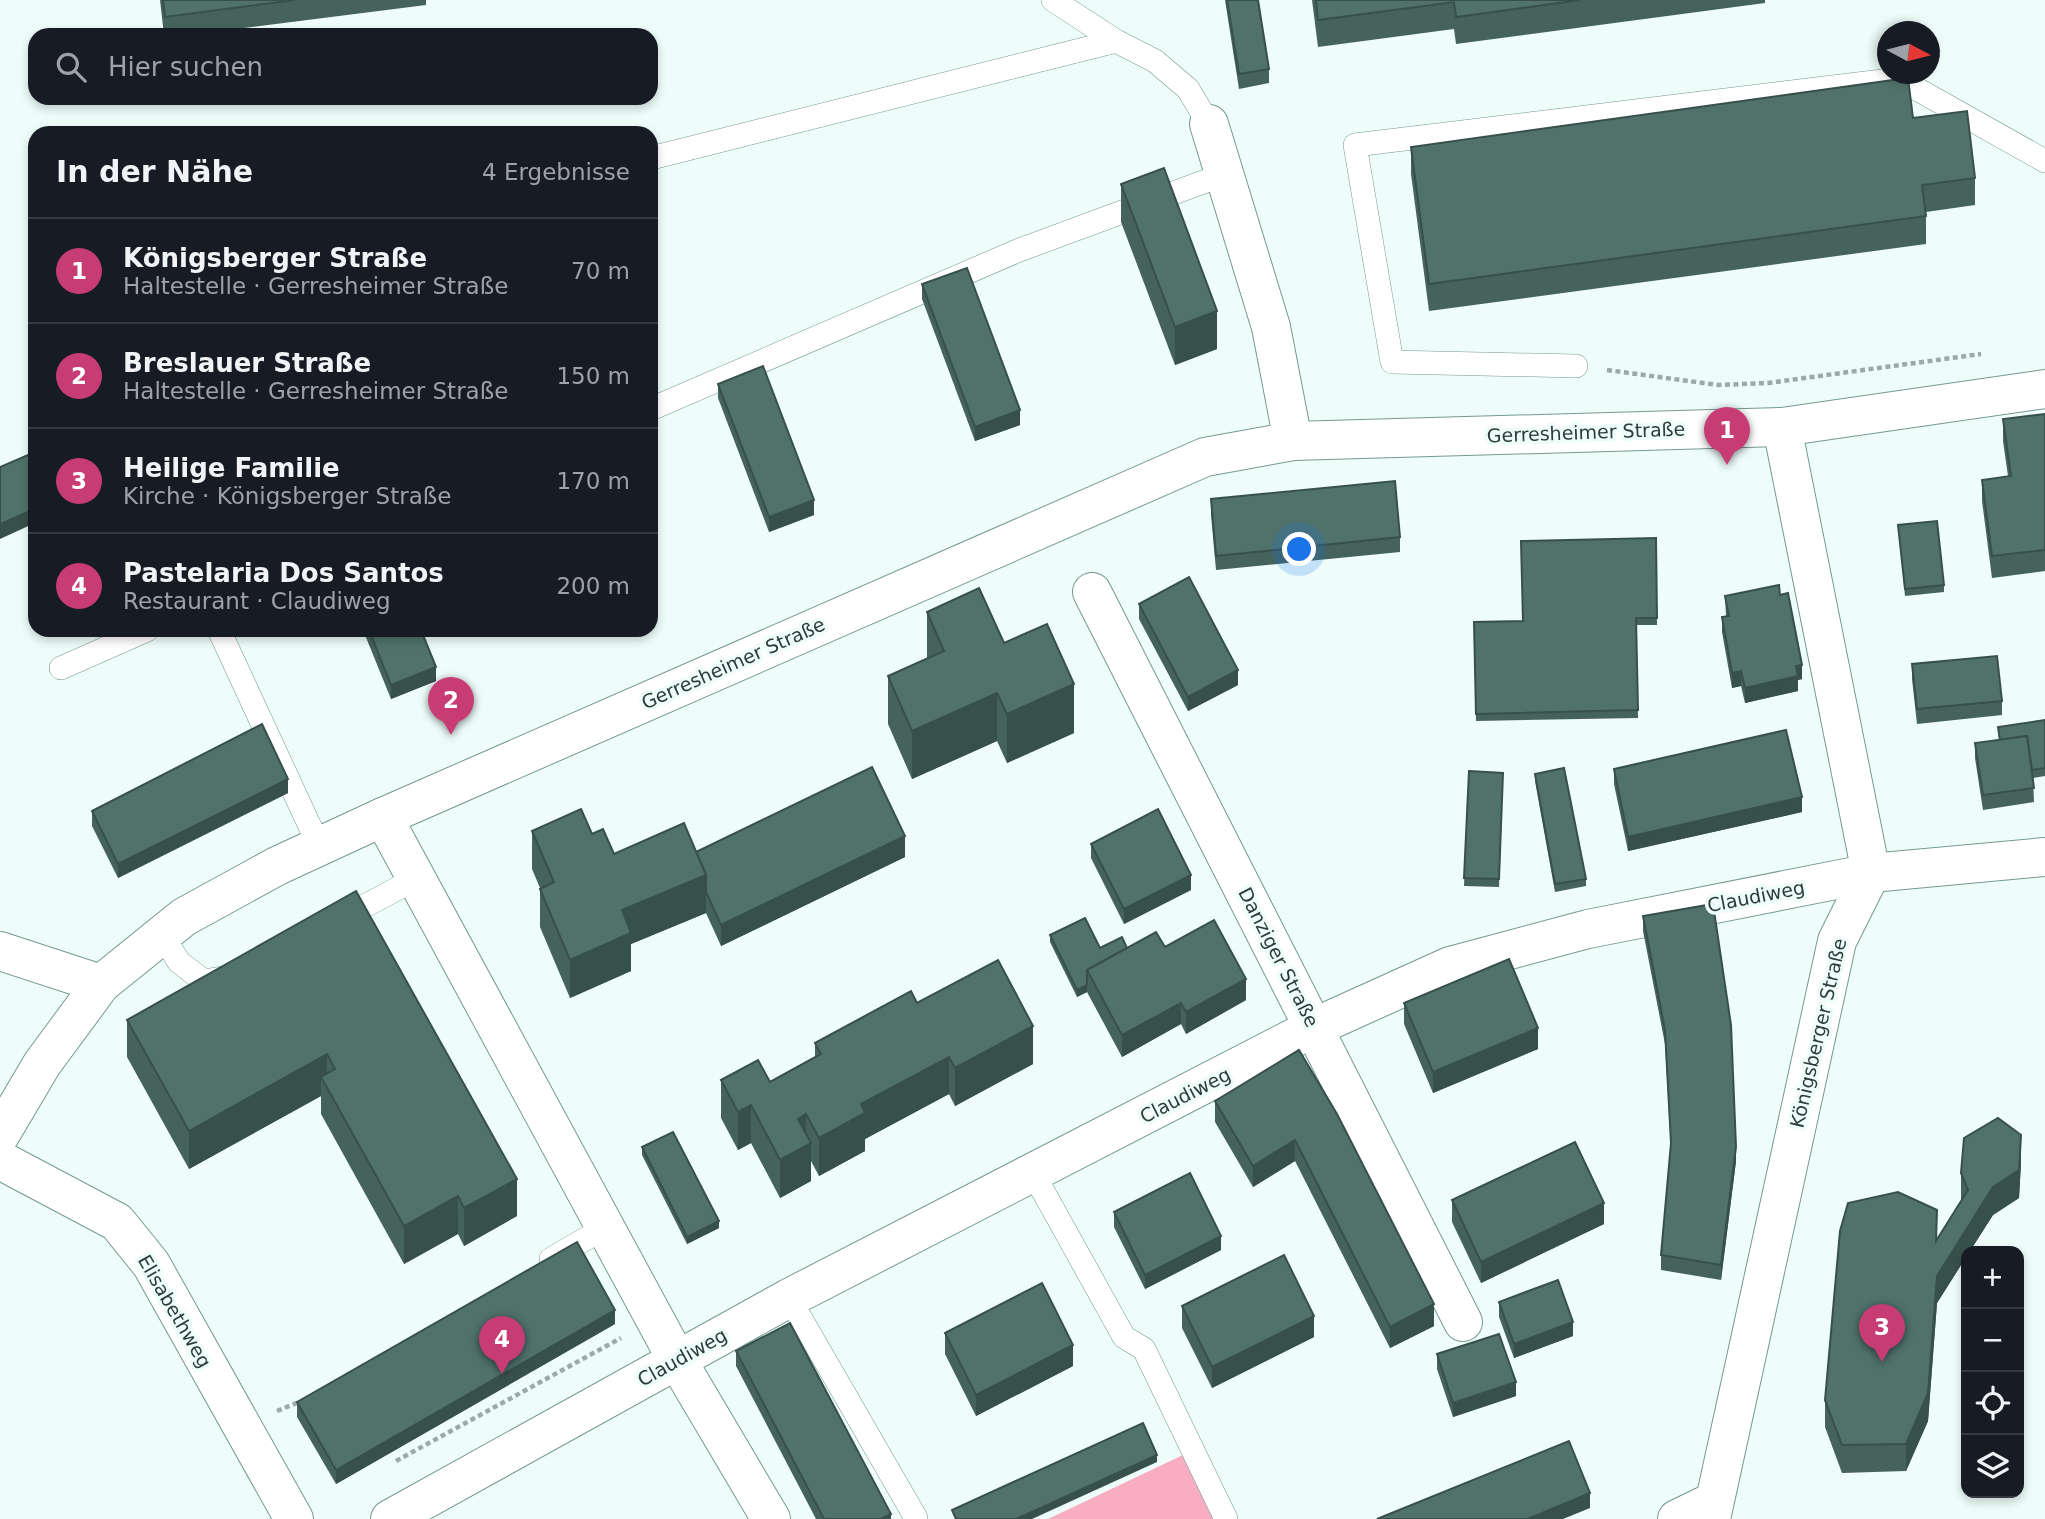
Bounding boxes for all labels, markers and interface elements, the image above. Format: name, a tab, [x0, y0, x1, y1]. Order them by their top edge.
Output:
north arrow	[1877, 21, 1940, 84]
search box	[28, 28, 658, 105]
icon: search	[52, 48, 90, 86]
text: Hier suchen	[108, 52, 263, 82]
text: In der Nähe	[56, 154, 253, 189]
text: 4 Ergebnisse	[482, 159, 630, 185]
text: Königsberger Straße	[123, 243, 427, 273]
text: 1	[71, 258, 87, 284]
text: 70 m	[571, 258, 630, 284]
text: Haltestelle · Gerresheimer Straße	[123, 273, 508, 299]
text: Breslauer Straße	[123, 348, 371, 378]
text: 2	[71, 363, 87, 389]
text: 150 m	[556, 363, 630, 389]
text: Haltestelle · Gerresheimer Straße	[123, 378, 508, 404]
pin: 1	[1704, 407, 1750, 465]
street label: Gerresheimer Straße	[1486, 418, 1686, 446]
text: Heilige Familie	[123, 453, 340, 483]
text: 3	[71, 468, 87, 494]
text: 170 m	[556, 468, 630, 494]
text: Kirche · Königsberger Straße	[123, 483, 451, 509]
your location	[1282, 532, 1316, 566]
text: Pastelaria Dos Santos	[123, 558, 444, 588]
text: 4	[71, 573, 87, 599]
text: 200 m	[556, 573, 630, 599]
text: Restaurant · Claudiweg	[123, 588, 391, 614]
street label: Gerresheimer Straße	[638, 613, 828, 713]
pin: 2	[428, 677, 474, 735]
street label: Claudiweg	[1705, 876, 1807, 916]
street label: Danziger Straße	[1234, 883, 1324, 1031]
street label: Königsberger Straße	[1785, 936, 1851, 1130]
street label: Claudiweg	[1136, 1063, 1234, 1127]
map controls	[1961, 1246, 2024, 1498]
button: +	[1961, 1246, 2024, 1309]
street label: Elisabethweg	[134, 1251, 216, 1371]
pin: 3	[1859, 1304, 1905, 1362]
button: −	[1961, 1309, 2024, 1372]
pin: 4	[479, 1316, 525, 1374]
street label: Claudiweg	[633, 1323, 731, 1391]
button: locate	[1961, 1372, 2024, 1435]
button: layers	[1961, 1435, 2024, 1498]

